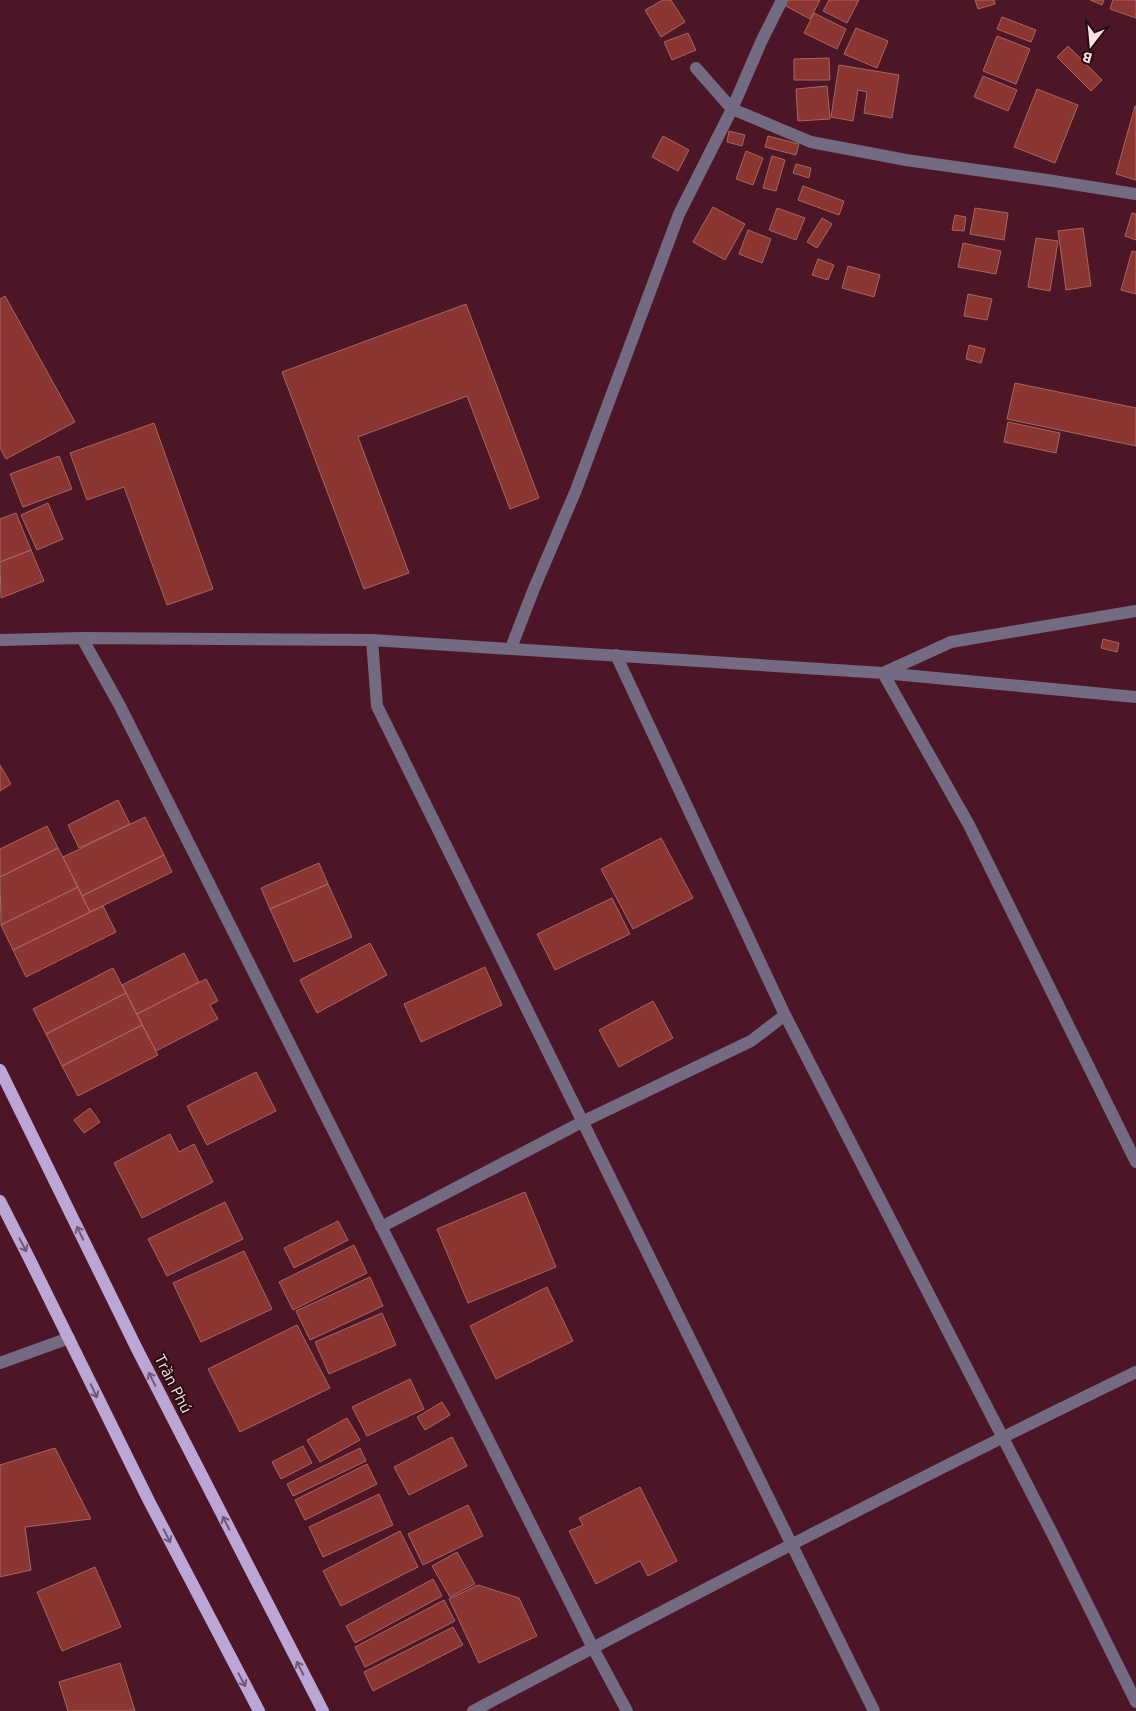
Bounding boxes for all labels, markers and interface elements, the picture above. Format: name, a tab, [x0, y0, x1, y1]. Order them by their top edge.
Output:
north arrow	[1066, 20, 1116, 70]
text: B	[1080, 48, 1094, 68]
one-way arrow	[75, 1226, 84, 1241]
one-way arrow	[18, 1237, 28, 1252]
street label: Trần Phú	[151, 1351, 197, 1416]
one-way arrow	[147, 1371, 157, 1386]
one-way arrow	[89, 1383, 99, 1398]
one-way arrow	[221, 1516, 230, 1531]
one-way arrow	[163, 1528, 172, 1543]
one-way arrow	[295, 1661, 304, 1676]
one-way arrow	[238, 1672, 247, 1687]

